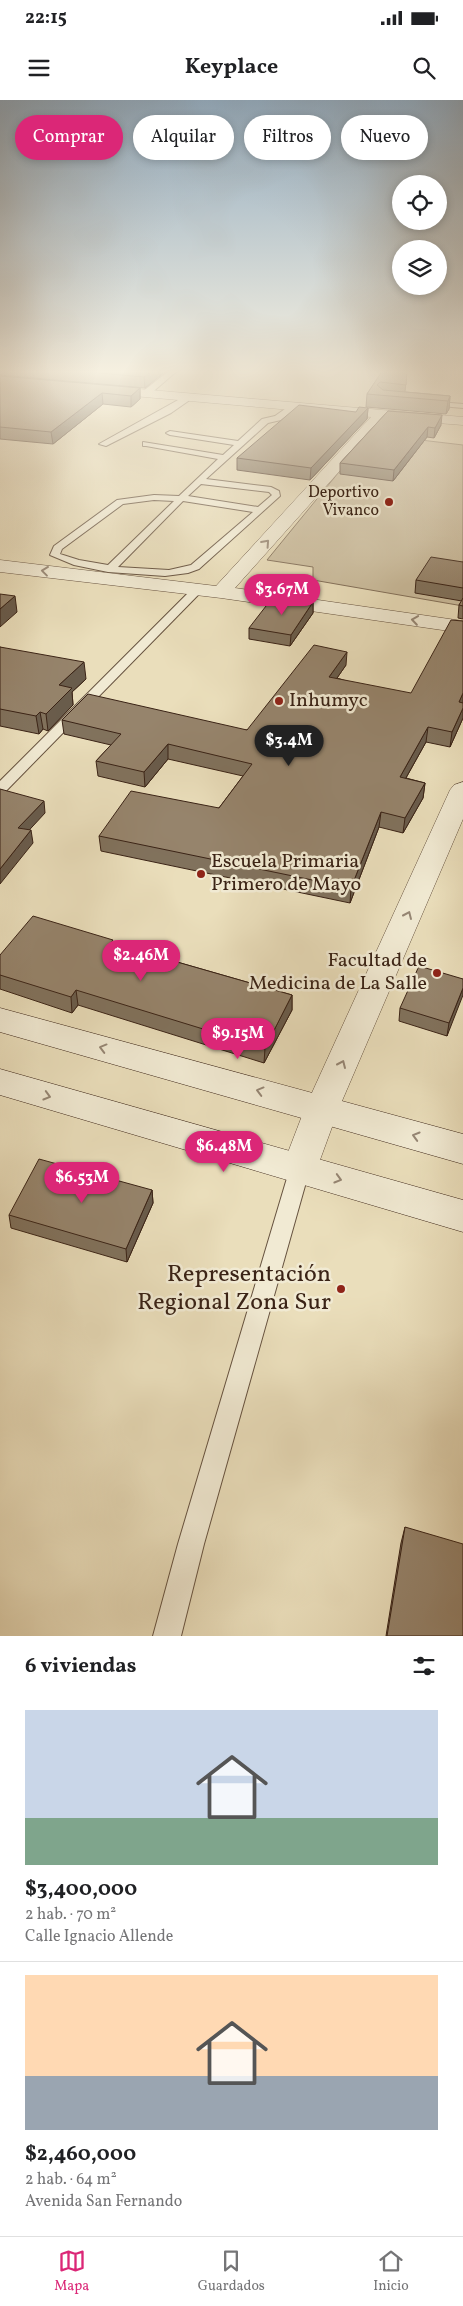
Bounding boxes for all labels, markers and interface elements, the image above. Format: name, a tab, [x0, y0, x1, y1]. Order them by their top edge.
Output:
text: 22:15	[25, 5, 67, 31]
text: Keyplace	[185, 52, 278, 83]
icon: menu	[25, 54, 53, 82]
icon: search	[410, 54, 438, 82]
chip: Comprar	[15, 115, 123, 160]
chip: Alquilar	[133, 115, 234, 160]
chip: Filtros	[244, 115, 331, 160]
chip: Nuevo	[341, 115, 428, 160]
map controls	[392, 175, 447, 295]
button: locate	[392, 175, 447, 230]
button: layers	[392, 240, 447, 295]
place label: Deportivo Vivanco	[308, 482, 379, 522]
marker: Deportivo Vivanco	[383, 496, 395, 508]
one-way arrow	[260, 540, 269, 549]
one-way arrow	[41, 566, 49, 577]
pin: $3.67M	[241, 574, 323, 616]
text: $3.67M	[255, 579, 309, 601]
one-way arrow	[410, 615, 418, 626]
place label: Inhumyc	[289, 687, 368, 715]
marker: Inhumyc	[273, 695, 285, 707]
pin: $3.4M	[254, 724, 324, 767]
text: $3.4M	[266, 730, 312, 752]
place label: Escuela Primaria Primero de Mayo	[211, 848, 361, 899]
marker: Escuela Primaria Primero de Mayo	[195, 868, 207, 880]
one-way arrow	[401, 911, 412, 920]
pin: $2.46M	[100, 940, 182, 982]
text: $2.46M	[113, 945, 169, 967]
place label: Facultad de Medicina de La Salle	[249, 947, 427, 998]
marker: Facultad de Medicina de La Salle	[431, 967, 443, 979]
pin: $9.15M	[197, 1018, 279, 1060]
text: $9.15M	[212, 1023, 264, 1045]
one-way arrow	[99, 1043, 108, 1054]
one-way arrow	[335, 1060, 346, 1069]
one-way arrow	[255, 1086, 264, 1097]
one-way arrow	[42, 1090, 50, 1100]
pin: $6.48M	[183, 1130, 265, 1173]
one-way arrow	[413, 1131, 421, 1141]
text: $6.48M	[196, 1136, 252, 1158]
pin: $6.53M	[41, 1162, 123, 1204]
text: $6.53M	[55, 1167, 109, 1189]
one-way arrow	[333, 1174, 341, 1184]
place label: Representación Regional Zona Sur	[137, 1258, 331, 1320]
marker: Representación Regional Zona Sur	[335, 1283, 347, 1295]
text: 6 viviendas	[25, 1652, 137, 1681]
icon: filters	[410, 1652, 438, 1680]
icon: home	[187, 1742, 277, 1832]
text: $3,400,000	[25, 1875, 137, 1904]
text: 2 hab. · 70 m²	[25, 1904, 116, 1926]
text: Calle Ignacio Allende	[25, 1926, 173, 1948]
icon: home	[187, 2008, 277, 2098]
text: $2,460,000	[25, 2140, 136, 2169]
text: 2 hab. · 64 m²	[25, 2169, 117, 2191]
text: Avenida San Fernando	[25, 2191, 182, 2213]
tab: Mapa	[54, 2247, 89, 2296]
tab: Guardados	[198, 2247, 265, 2296]
tab: Inicio	[373, 2247, 409, 2296]

